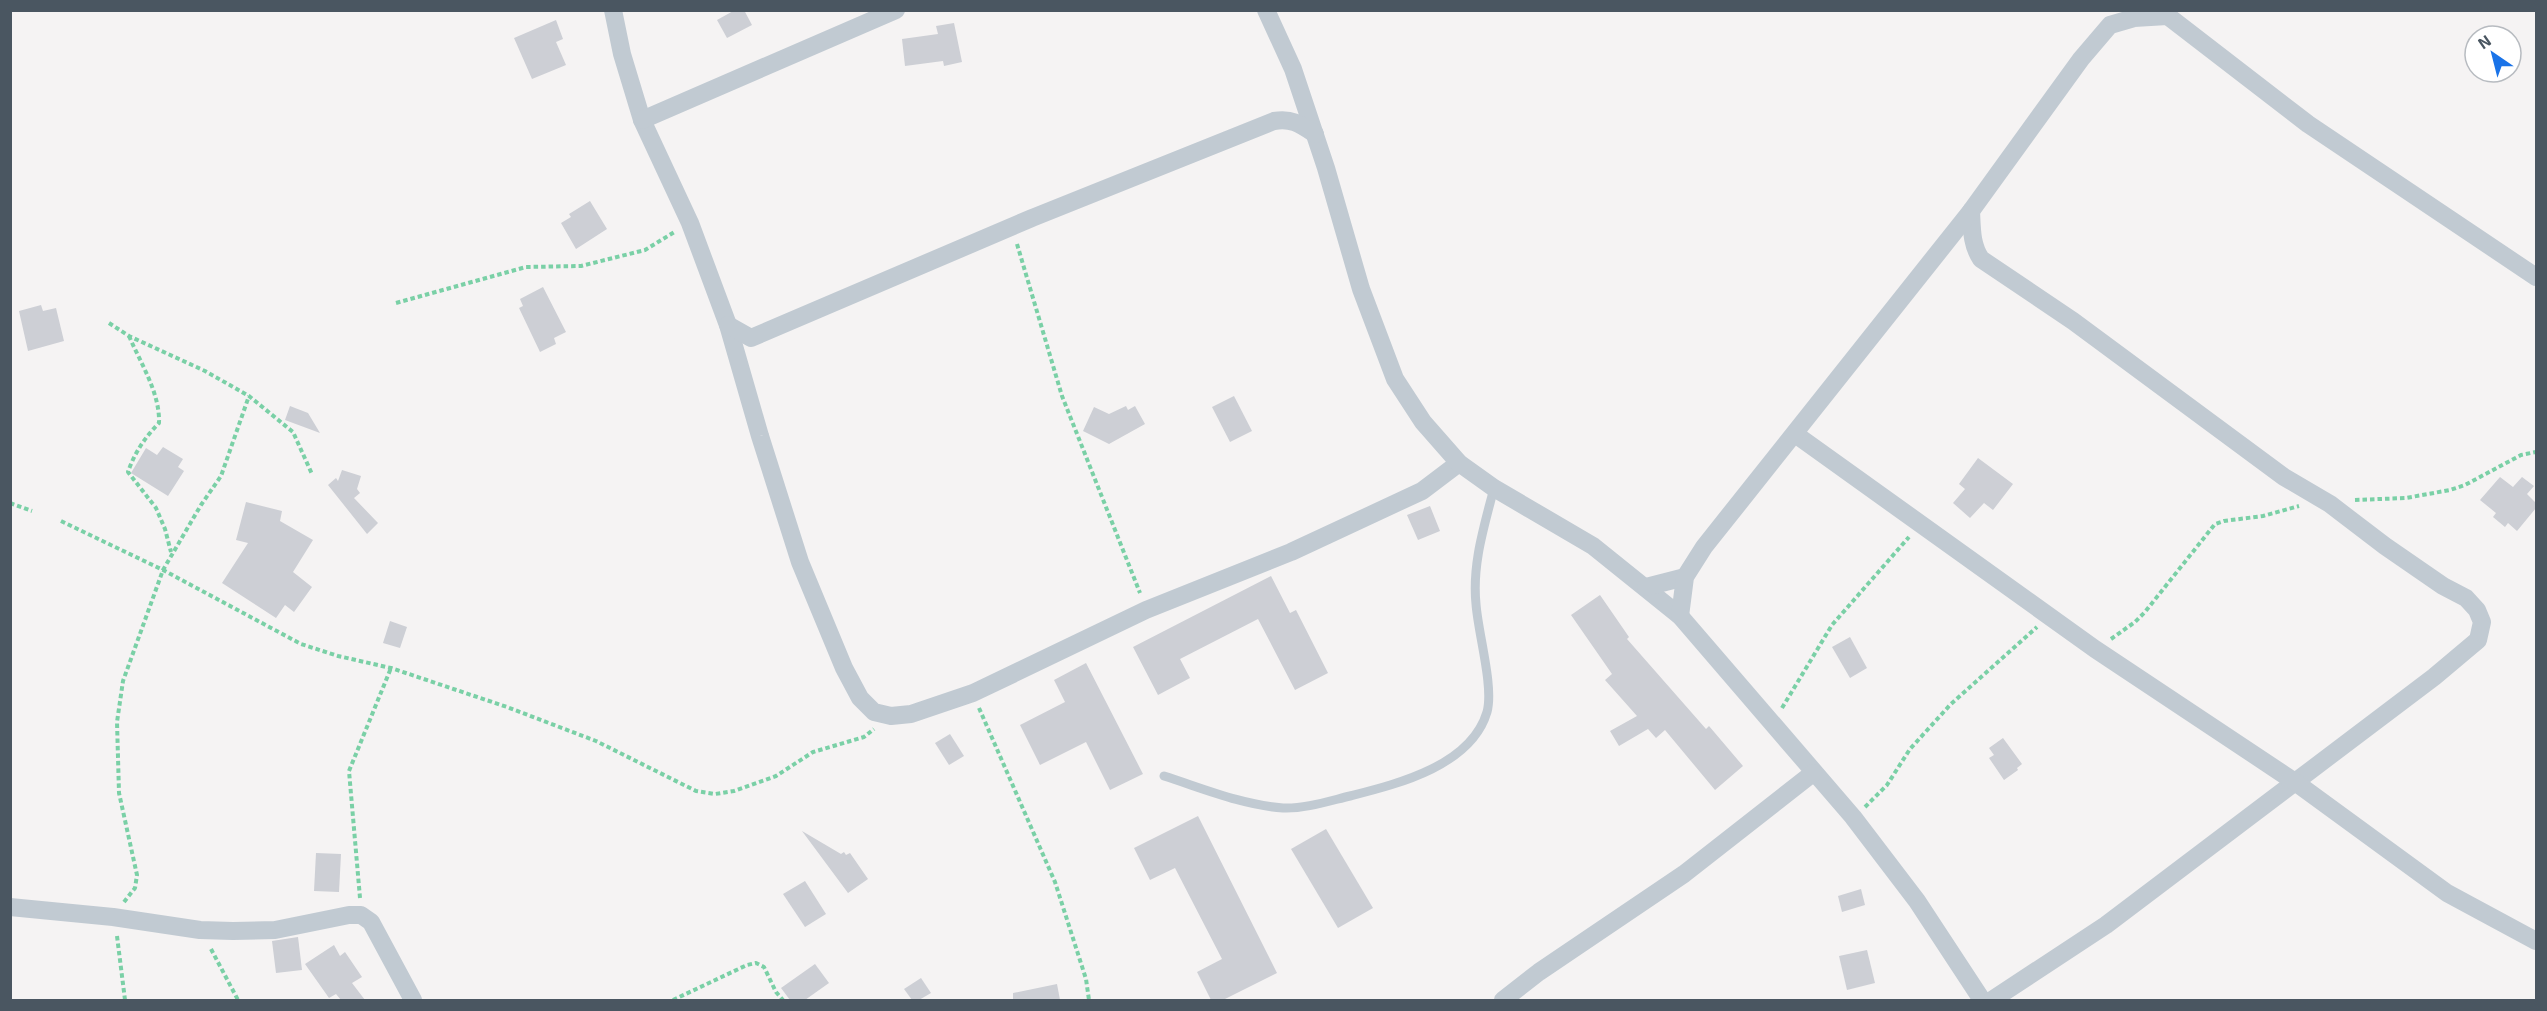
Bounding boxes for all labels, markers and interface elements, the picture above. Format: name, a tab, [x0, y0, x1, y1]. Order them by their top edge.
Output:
north arrow	[2463, 24, 2523, 84]
text: N	[2474, 30, 2494, 52]

